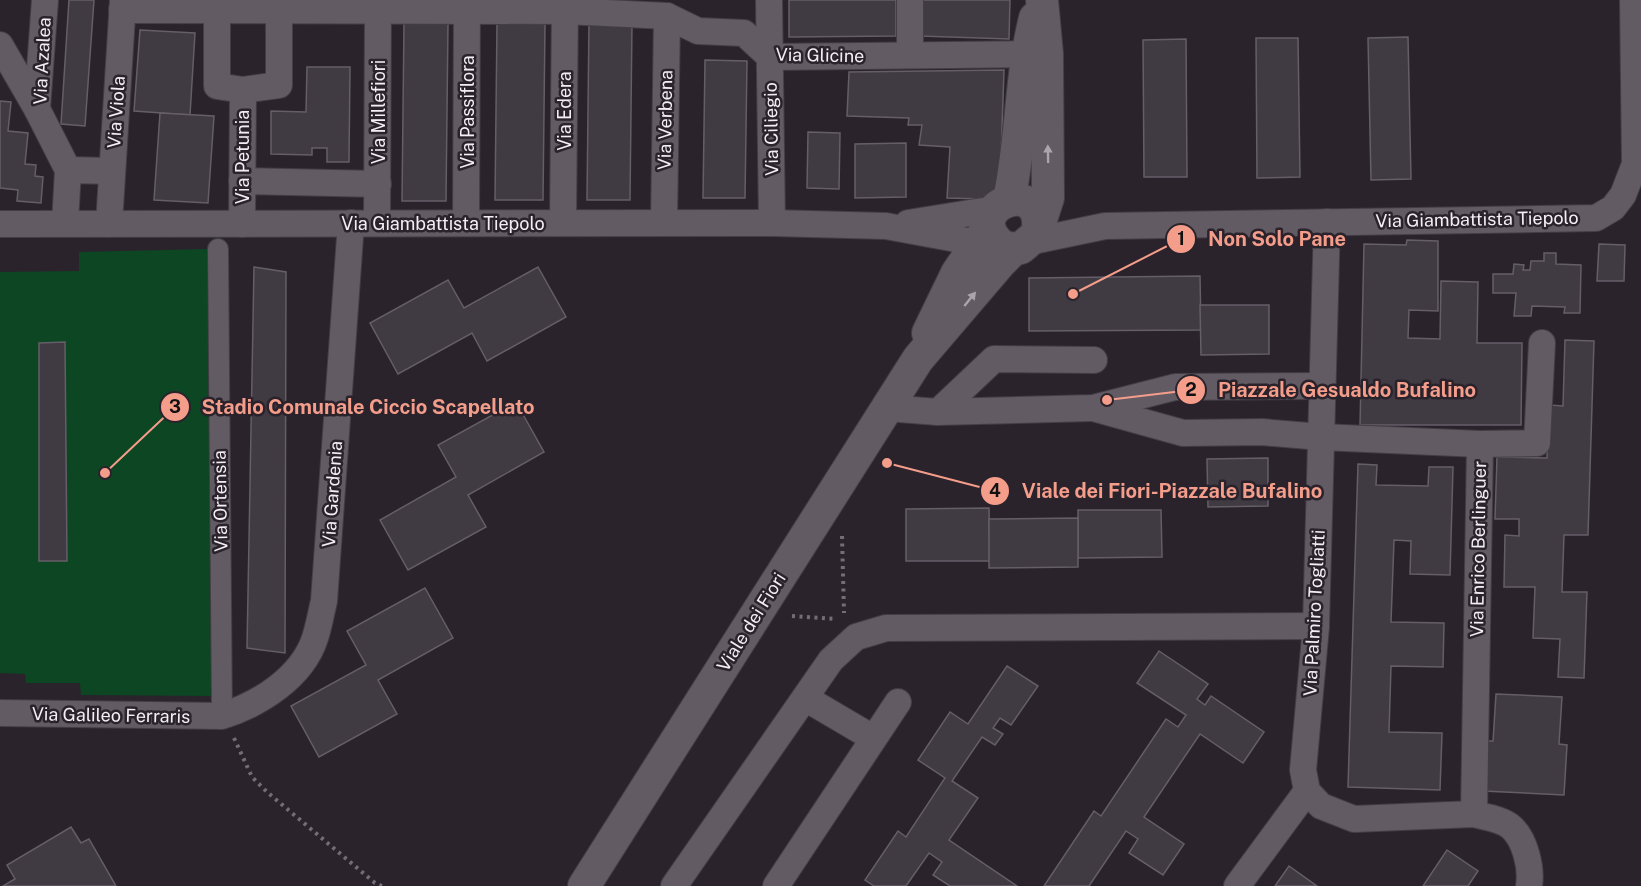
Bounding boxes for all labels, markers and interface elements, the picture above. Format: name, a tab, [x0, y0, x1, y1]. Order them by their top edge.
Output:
street label: Via Azalea	[29, 17, 55, 105]
street label: Via Glicine	[775, 44, 865, 66]
street label: Via Passiflora	[457, 55, 478, 169]
street label: Via Millefiori	[368, 60, 389, 164]
street label: Via Verbena	[654, 70, 676, 170]
street label: Via Edera	[554, 71, 575, 151]
street label: Via Viola	[103, 75, 129, 149]
street label: Via Ciliegio	[760, 82, 782, 176]
street label: Via Petunia	[232, 110, 253, 204]
one-way arrow	[1043, 144, 1053, 163]
street label: Via Giambattista Tiepolo	[1375, 207, 1579, 231]
street label: Via Giambattista Tiepolo	[341, 213, 545, 234]
callout: Non Solo Pane	[1166, 220, 1358, 258]
text: Non Solo Pane	[1208, 227, 1346, 251]
text: 1	[1177, 228, 1185, 249]
one-way arrow	[963, 291, 976, 306]
callout: Piazzale Gesualdo Bufalino	[1176, 371, 1488, 409]
text: Piazzale Gesualdo Bufalino	[1218, 378, 1476, 402]
text: 2	[1185, 379, 1197, 400]
callout: Stadio Comunale Ciccio Scapellato	[160, 388, 547, 426]
text: Stadio Comunale Ciccio Scapellato	[201, 395, 535, 419]
text: 3	[169, 396, 181, 417]
street label: Via Gardenia	[318, 440, 346, 548]
street label: Via Ortensia	[209, 450, 231, 552]
street label: Via Enrico Berlinguer	[1466, 461, 1490, 637]
callout: Viale dei Fiori-Piazzale Bufalino	[980, 472, 1335, 510]
text: Viale dei Fiori-Piazzale Bufalino	[1022, 479, 1322, 503]
text: 4	[989, 480, 1001, 501]
street label: Via Palmiro Togliatti	[1299, 529, 1329, 697]
street label: Viale dei Fiori	[712, 569, 790, 675]
street label: Via Galileo Ferraris	[32, 703, 190, 727]

